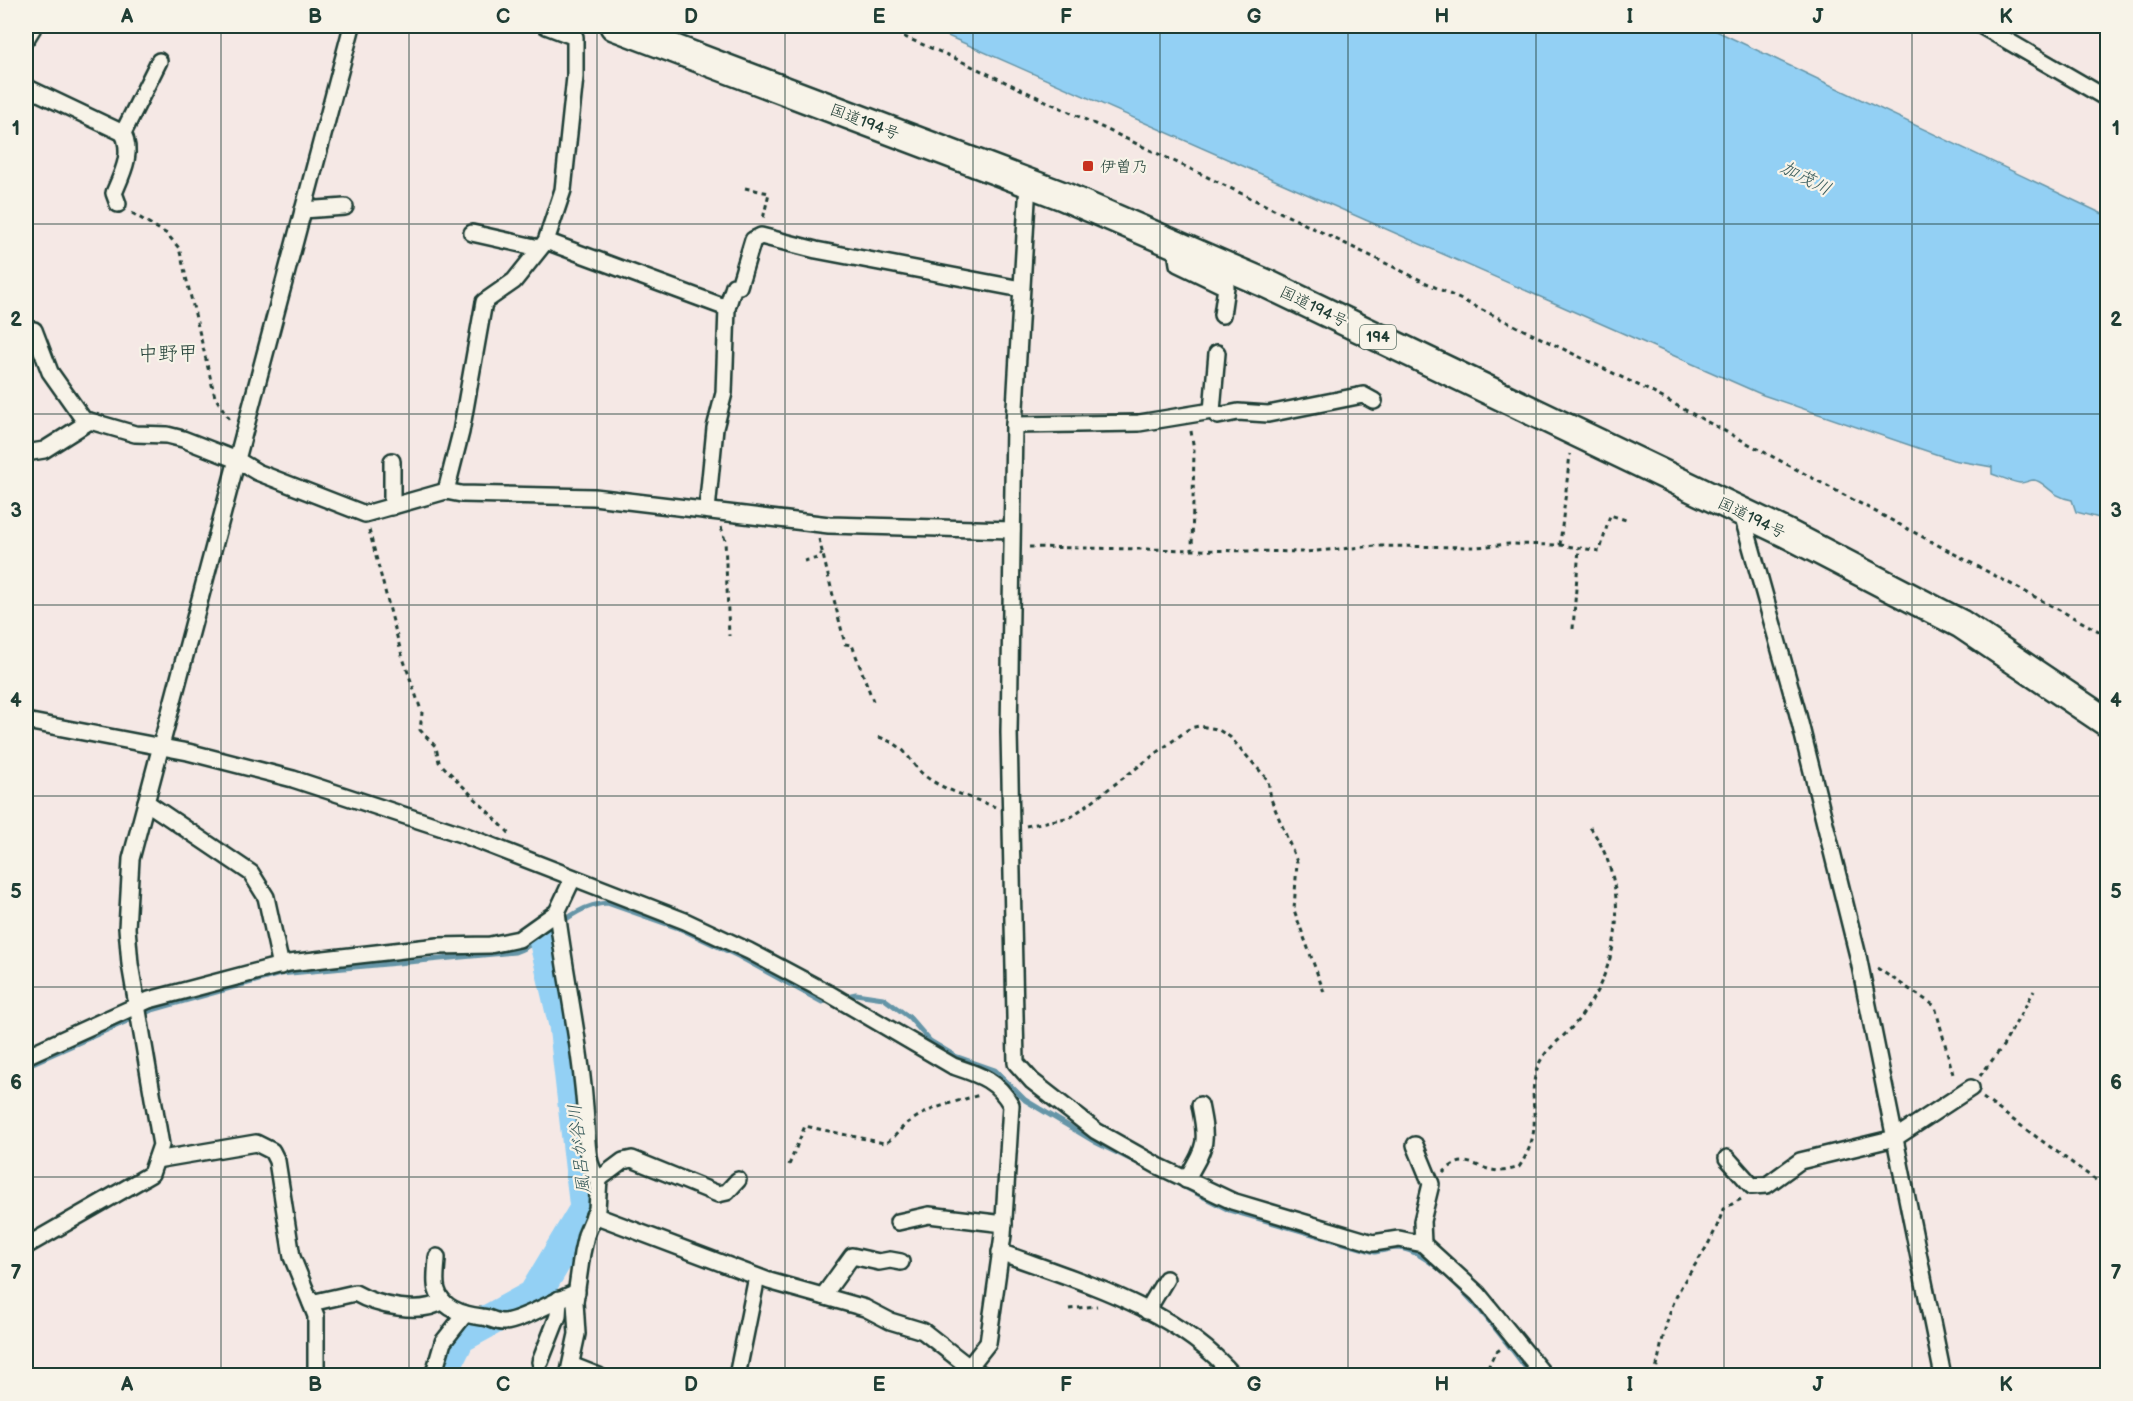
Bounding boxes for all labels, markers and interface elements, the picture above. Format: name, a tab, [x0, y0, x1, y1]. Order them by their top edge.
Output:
text: A	[120, 5, 134, 29]
text: B	[308, 5, 322, 29]
text: C	[496, 5, 510, 29]
text: D	[684, 5, 698, 29]
text: E	[873, 5, 886, 29]
text: F	[1060, 5, 1072, 29]
text: G	[1247, 5, 1262, 29]
text: H	[1435, 5, 1449, 29]
text: I	[1627, 5, 1633, 29]
text: J	[1813, 5, 1825, 29]
text: K	[1999, 5, 2013, 29]
street label: 国道194号	[827, 100, 902, 144]
text: 1	[12, 117, 20, 141]
text: 1	[2112, 117, 2120, 141]
water label: 加茂川	[1777, 157, 1835, 200]
place label: 伊曽乃	[1100, 158, 1148, 177]
marker: 伊曽乃	[1081, 159, 1095, 173]
street label: 国道194号	[1276, 283, 1350, 332]
text: 2	[10, 308, 22, 332]
text: 2	[2110, 308, 2122, 332]
road number: 194	[1360, 325, 1396, 349]
district label: 中野甲	[138, 342, 198, 366]
street label: 国道194号	[1714, 494, 1788, 543]
text: 3	[10, 499, 22, 523]
text: 3	[2110, 499, 2122, 523]
text: 4	[10, 689, 22, 713]
text: 4	[2110, 689, 2122, 713]
text: 5	[10, 880, 22, 904]
text: 5	[2110, 880, 2122, 904]
text: 6	[10, 1071, 22, 1095]
text: 6	[2110, 1071, 2122, 1095]
water label: 風呂が谷川	[564, 1103, 595, 1195]
text: 7	[10, 1261, 22, 1285]
text: 7	[2110, 1261, 2122, 1285]
text: A	[120, 1373, 134, 1397]
text: B	[308, 1373, 322, 1397]
text: C	[496, 1373, 510, 1397]
text: D	[684, 1373, 698, 1397]
text: E	[873, 1373, 886, 1397]
text: F	[1060, 1373, 1072, 1397]
text: G	[1247, 1373, 1262, 1397]
text: H	[1435, 1373, 1449, 1397]
text: I	[1627, 1373, 1633, 1397]
text: J	[1813, 1373, 1825, 1397]
text: K	[1999, 1373, 2013, 1397]

